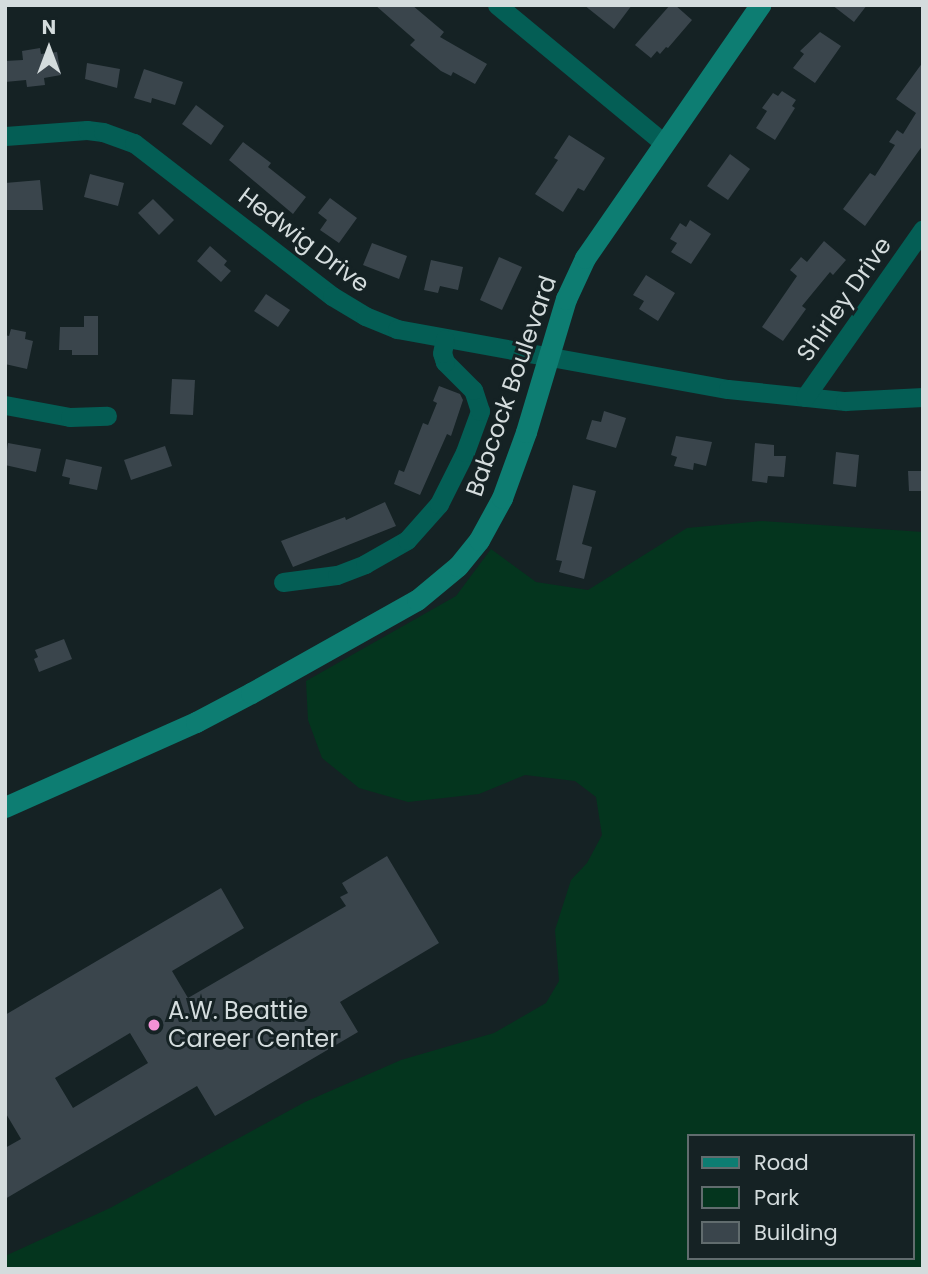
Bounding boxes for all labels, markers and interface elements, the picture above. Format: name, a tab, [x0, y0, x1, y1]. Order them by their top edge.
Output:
north arrow	[14, 14, 84, 84]
text: N	[42, 14, 56, 41]
street label: Hedwig Drive	[233, 182, 375, 298]
street label: Shirley Drive	[791, 231, 897, 367]
street label: Babcock Boulevard	[460, 272, 562, 500]
place label: A.W. Beattie Career Center	[168, 997, 338, 1053]
marker: A.W. Beattie Career Center	[146, 1017, 162, 1033]
legend	[687, 1134, 914, 1260]
text: Road	[754, 1148, 809, 1177]
text: Park	[754, 1183, 799, 1212]
text: Building	[754, 1218, 838, 1247]

